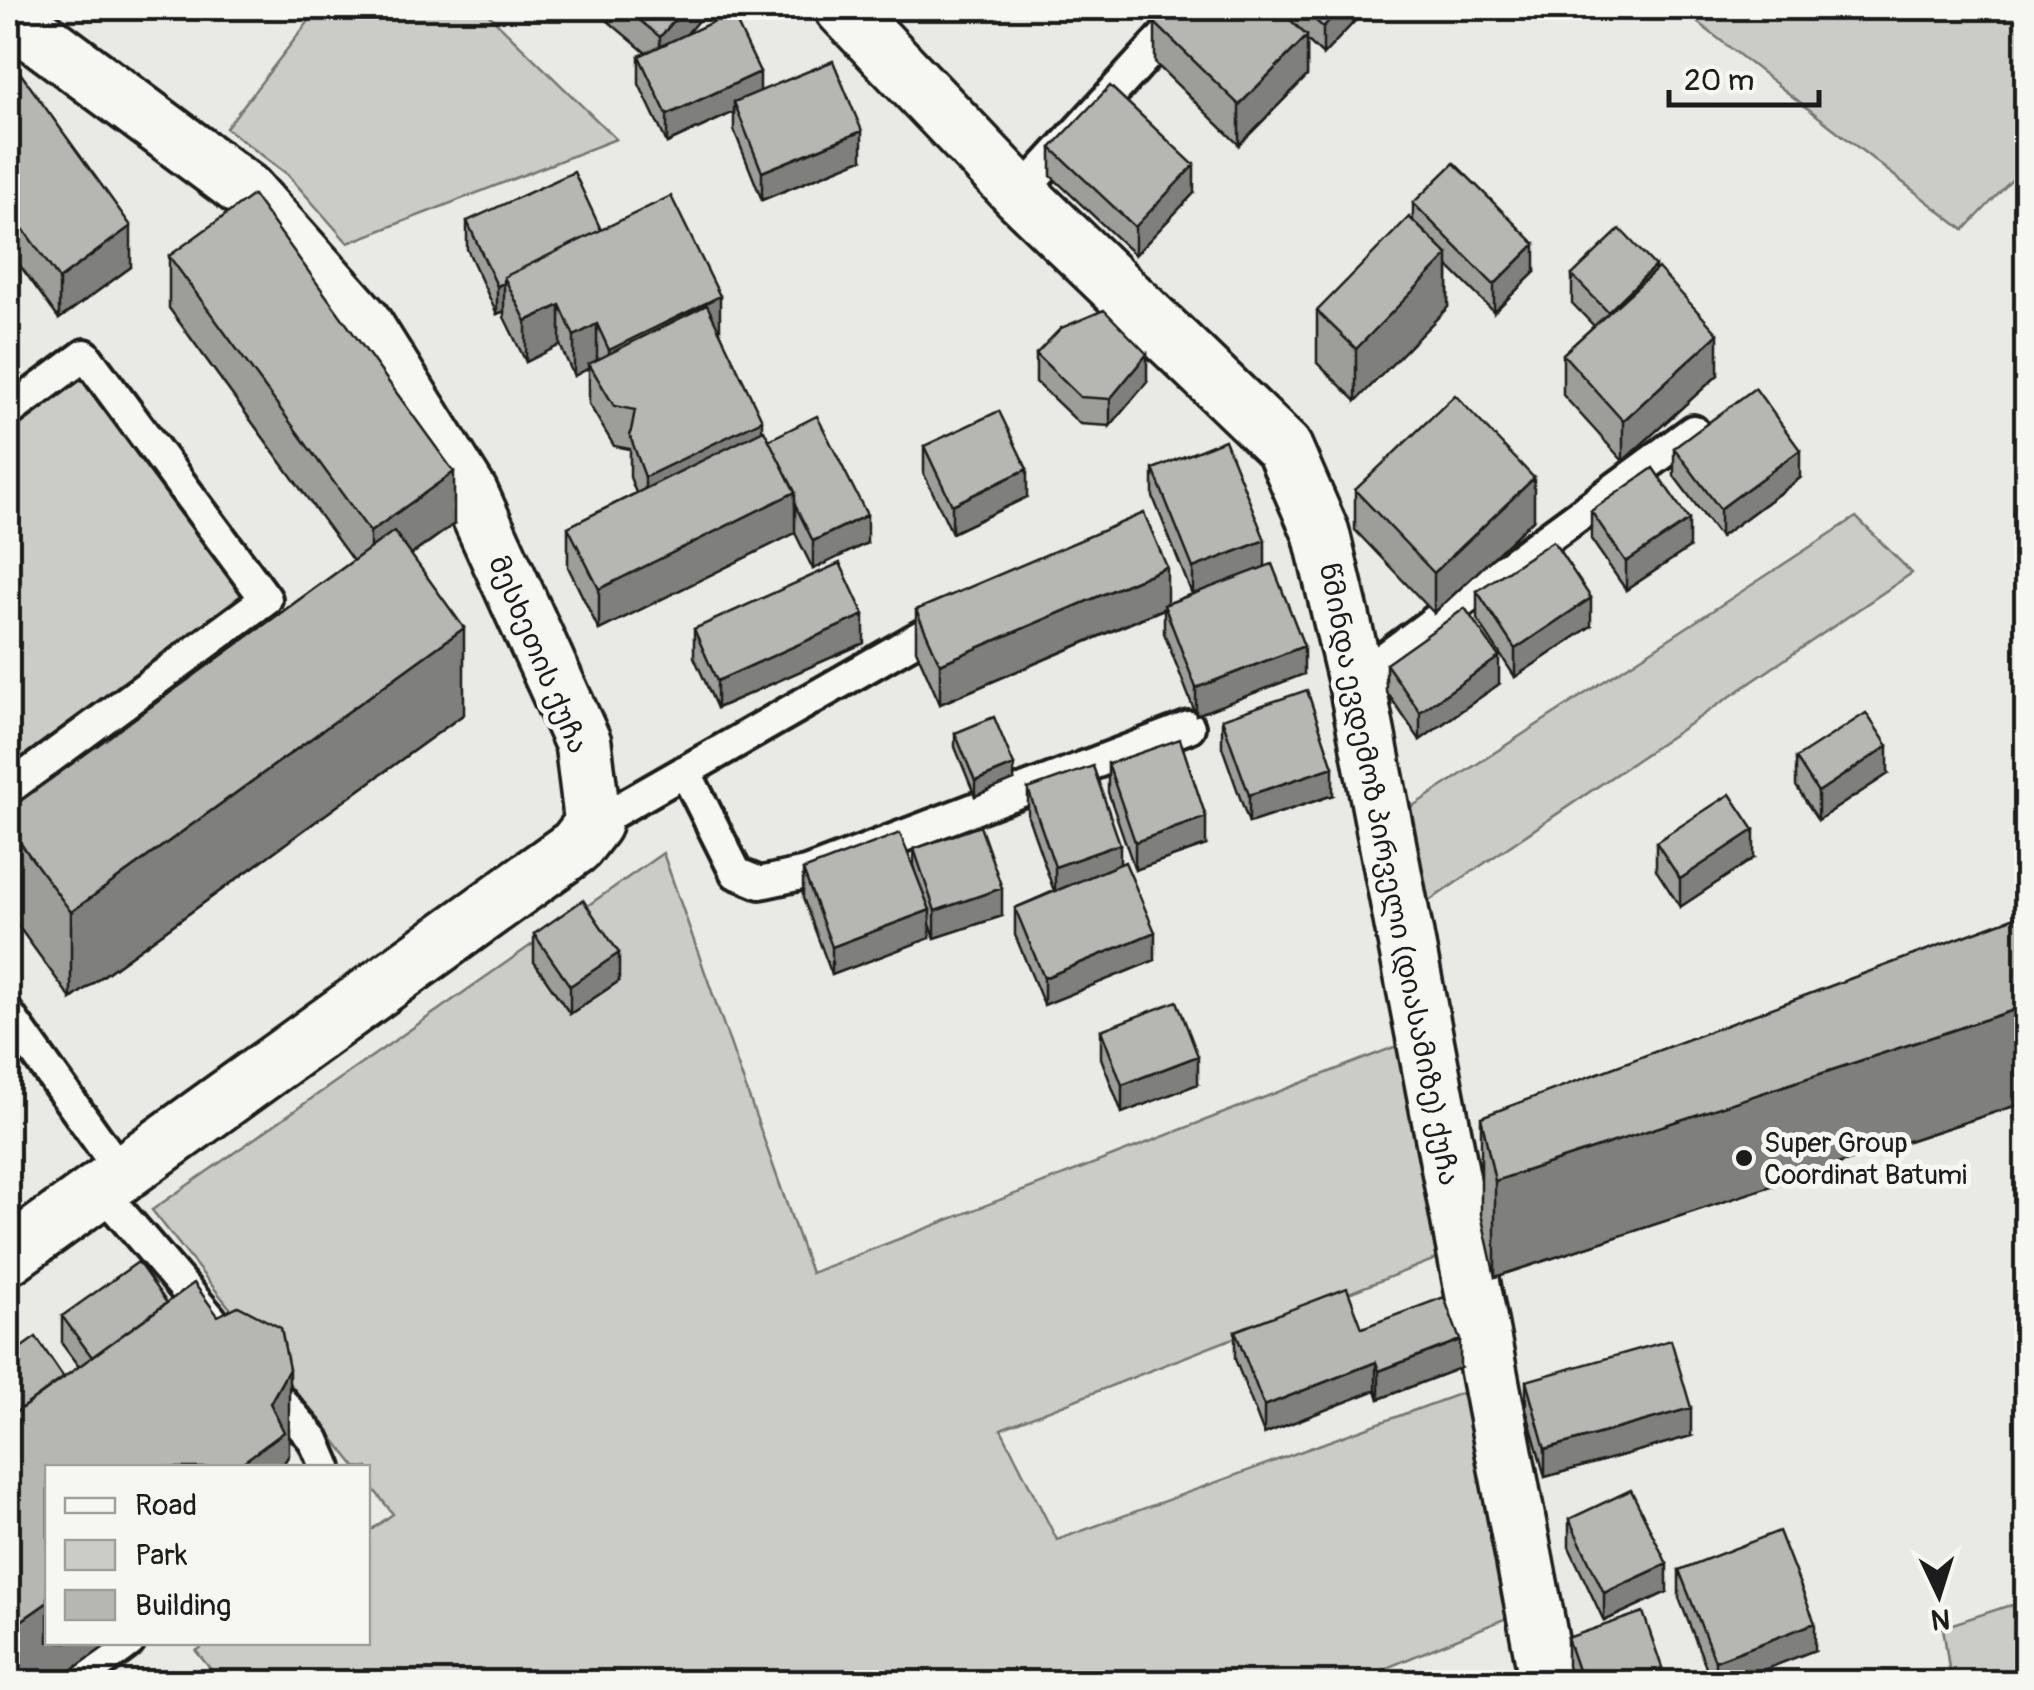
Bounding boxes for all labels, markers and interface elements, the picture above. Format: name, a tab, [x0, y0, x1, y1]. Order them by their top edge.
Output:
scale bar	[1669, 45, 1819, 107]
text: 20 m	[1684, 62, 1754, 99]
street label: მესხეთის ქუჩა	[480, 550, 595, 759]
street label: წმინდა ევდემოზ პირველი (დიასამიზე) ქუჩა	[1311, 560, 1466, 1189]
place label: Super Group Coordinat Batumi	[1764, 1126, 1967, 1193]
marker: Super Group Coordinat Batumi	[1733, 1147, 1755, 1169]
legend	[45, 1465, 370, 1645]
text: Road	[135, 1487, 197, 1524]
text: Park	[135, 1537, 188, 1574]
north arrow	[1889, 1545, 1989, 1645]
text: Building	[135, 1587, 231, 1624]
text: N	[1930, 1600, 1951, 1637]

